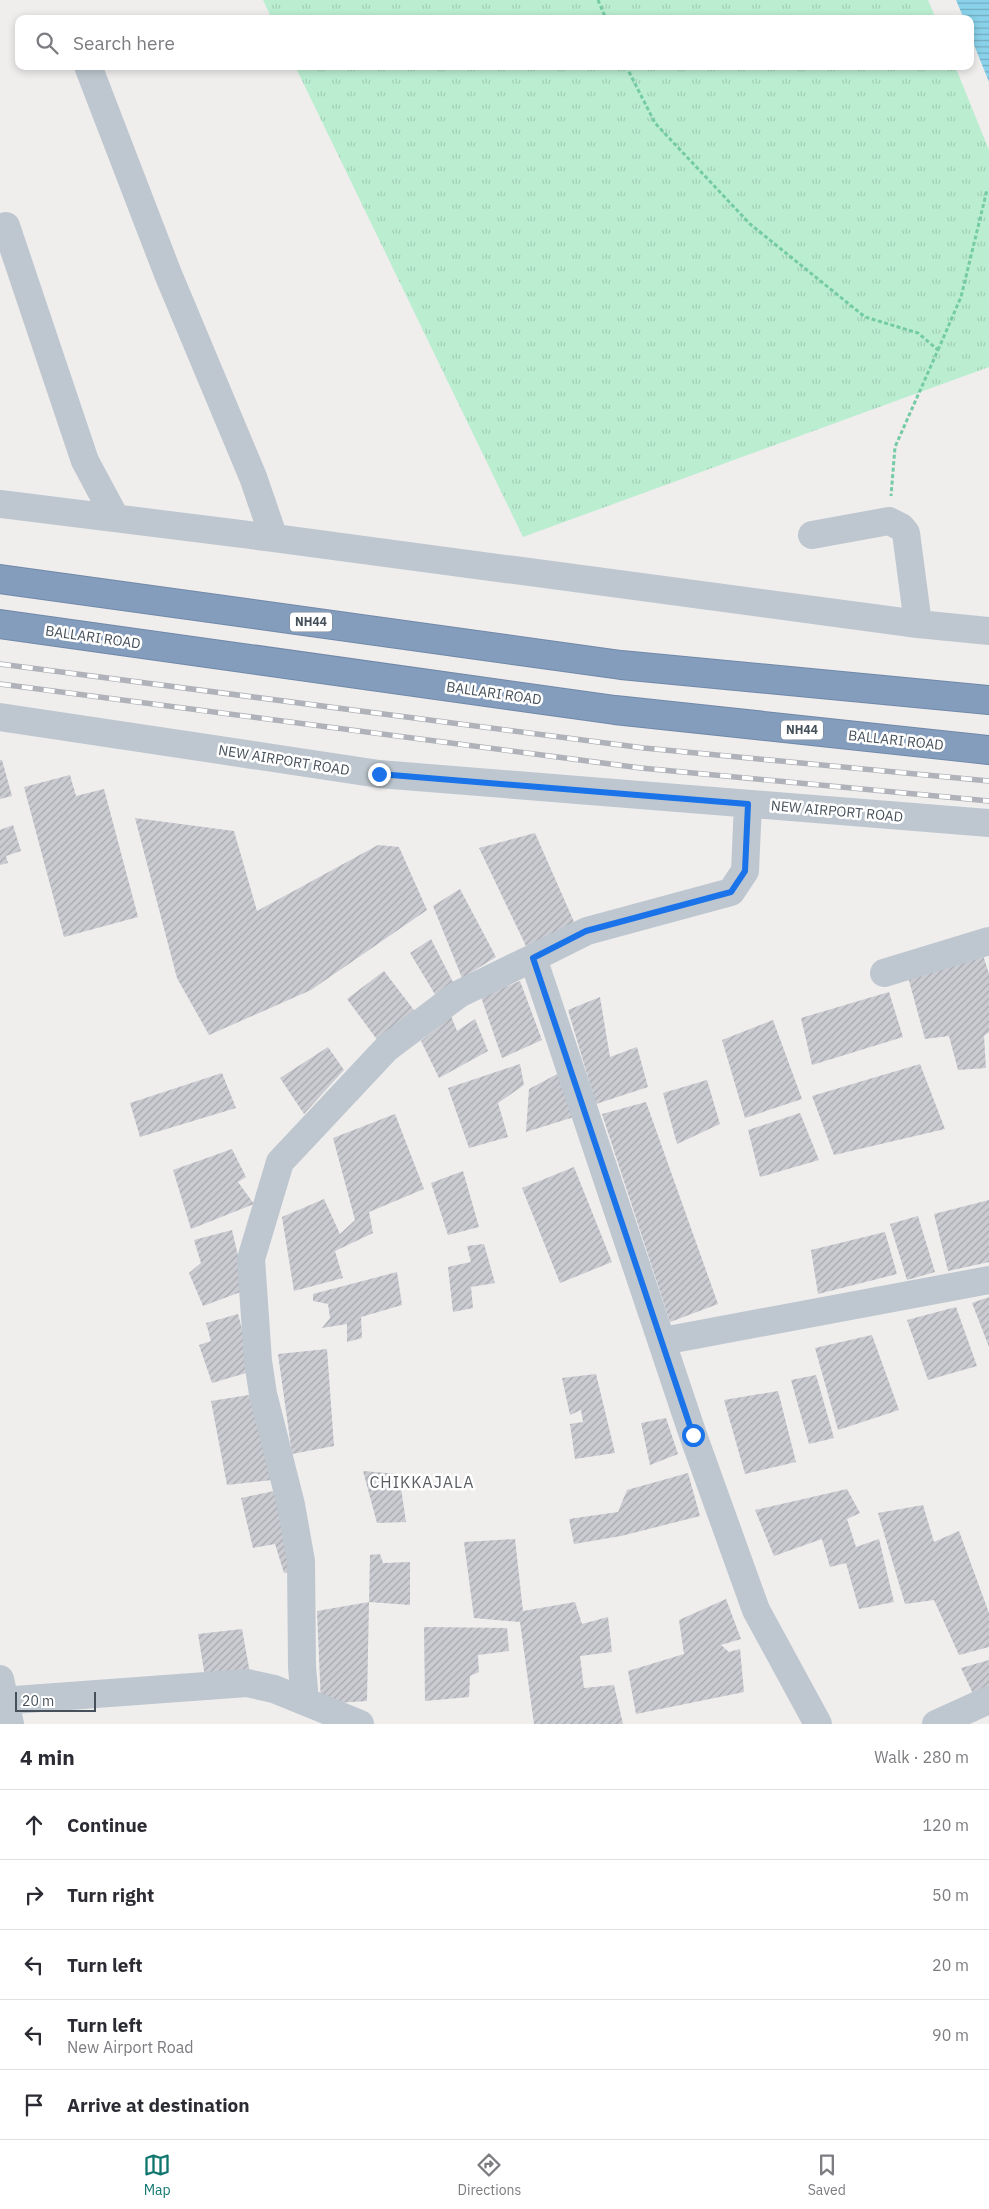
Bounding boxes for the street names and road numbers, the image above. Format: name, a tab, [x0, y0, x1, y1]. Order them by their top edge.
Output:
road number: NH44	[290, 612, 332, 632]
street label: BALLARI ROAD	[44, 621, 142, 653]
street label: BALLARI ROAD	[445, 677, 543, 709]
road number: NH44	[781, 720, 823, 740]
street label: BALLARI ROAD	[847, 726, 945, 754]
street label: NEW AIRPORT ROAD	[217, 741, 351, 779]
street label: NEW AIRPORT ROAD	[770, 796, 904, 826]

